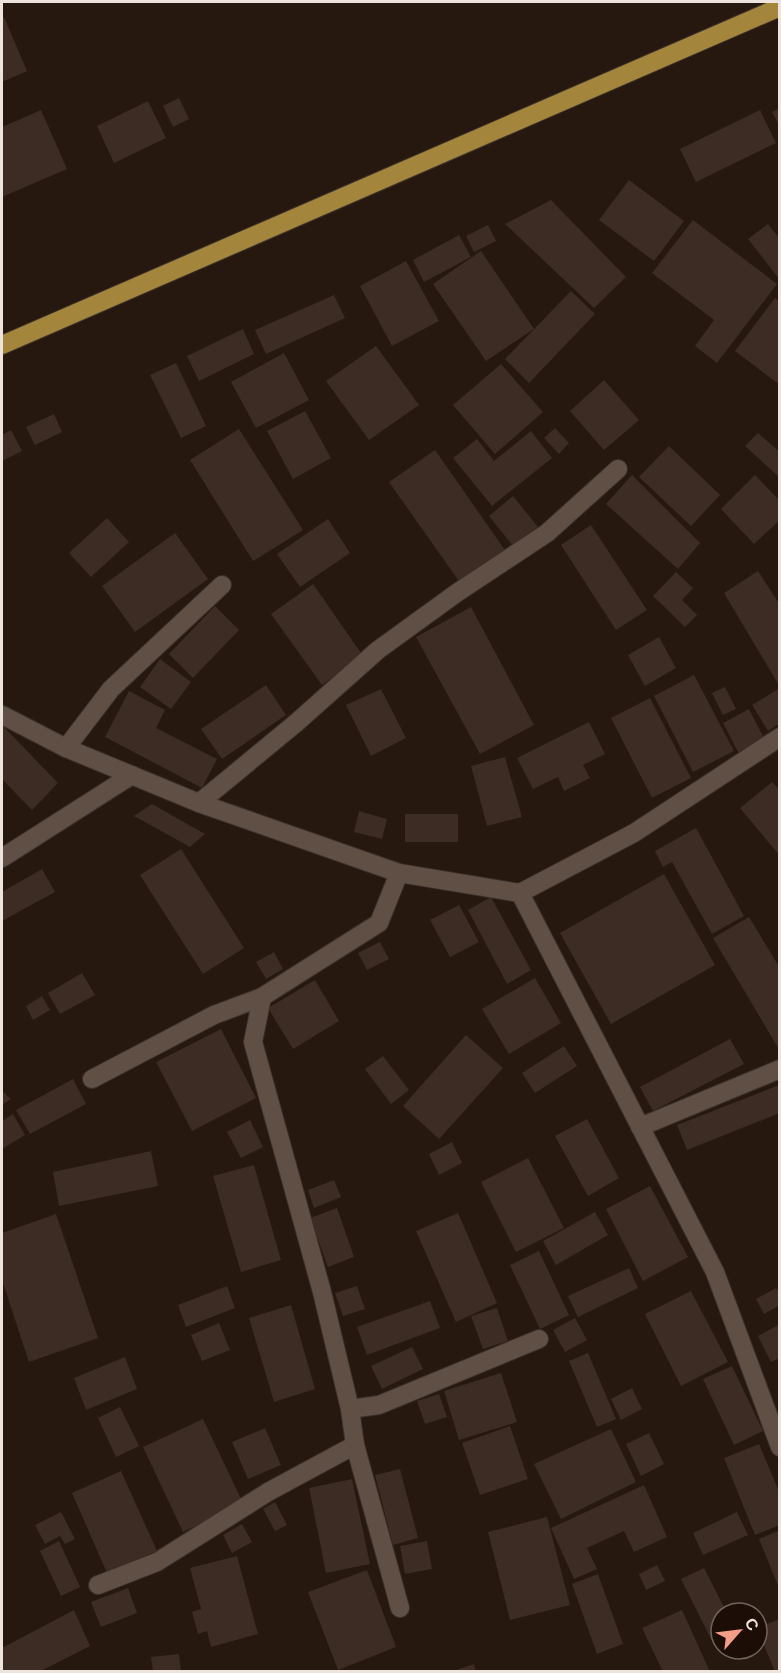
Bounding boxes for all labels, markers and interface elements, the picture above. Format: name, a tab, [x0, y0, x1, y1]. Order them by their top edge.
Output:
north arrow	[709, 1601, 769, 1661]
text: С	[741, 1615, 763, 1634]

